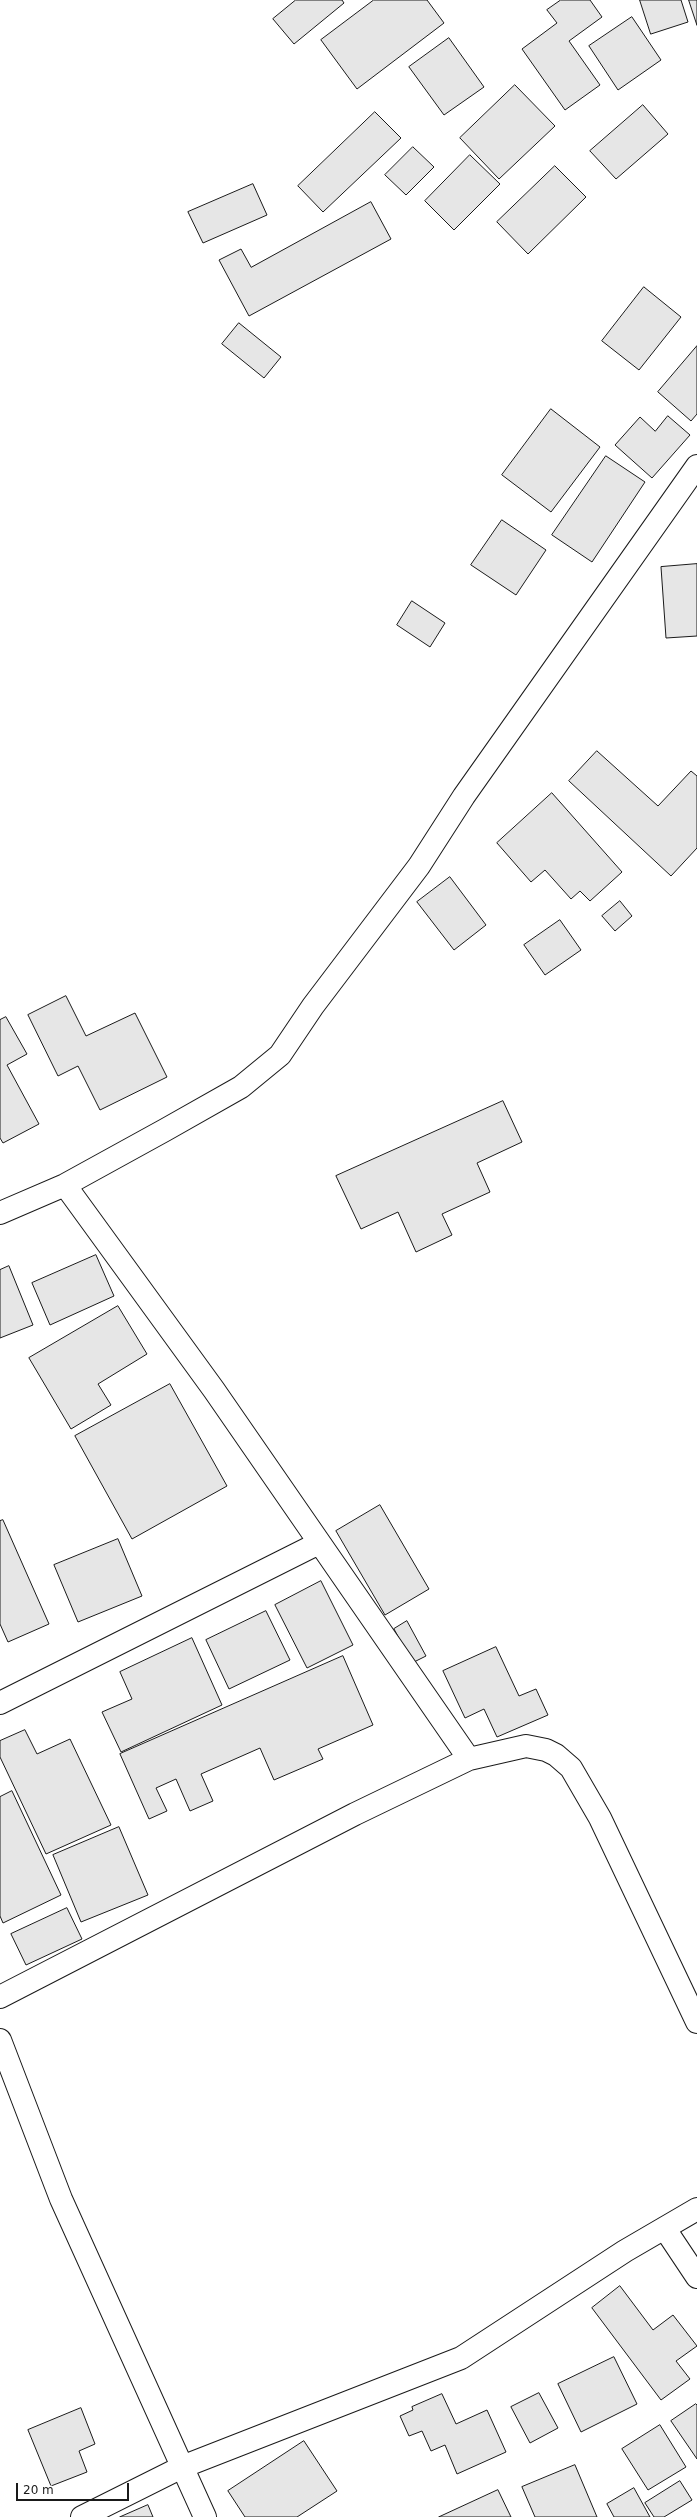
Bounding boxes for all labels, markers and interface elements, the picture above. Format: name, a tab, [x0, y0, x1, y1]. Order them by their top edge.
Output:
scale bar	[18, 2475, 131, 2501]
text: 20 m	[23, 2483, 54, 2497]

